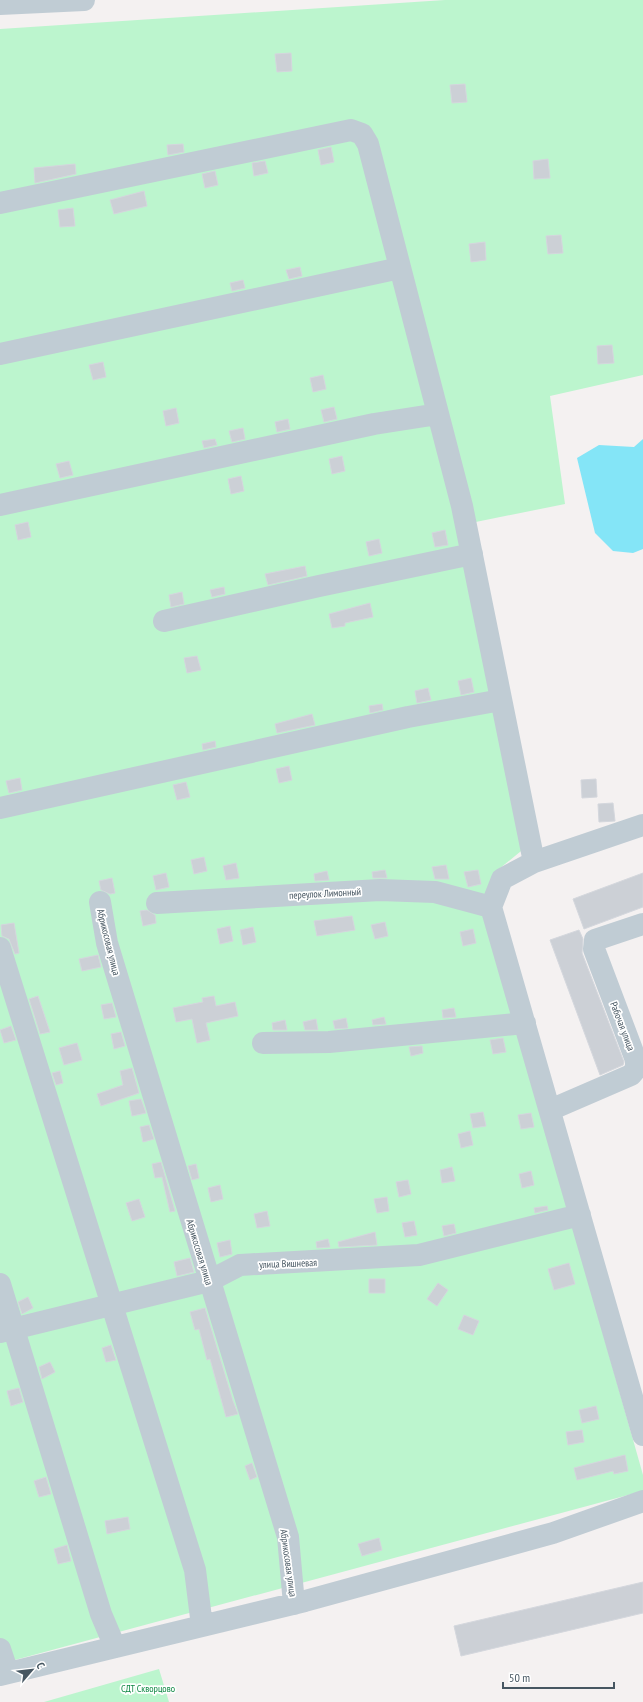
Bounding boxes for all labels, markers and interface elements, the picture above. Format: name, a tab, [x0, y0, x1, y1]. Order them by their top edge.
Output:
street label: переулок Лимонный	[289, 885, 361, 902]
street label: Абрикосовая улица	[94, 908, 123, 977]
street label: Рабочая улица	[607, 1000, 638, 1052]
street label: Абрикосовая улица	[183, 1218, 216, 1287]
street label: улица Вишневая	[259, 1256, 317, 1271]
street label: Абрикосовая улица	[277, 1528, 300, 1598]
north arrow	[12, 1650, 52, 1690]
text: С	[33, 1660, 48, 1671]
scale bar	[503, 1664, 614, 1690]
text: 50 m	[509, 1670, 530, 1685]
park label: СДТ Скворцово	[121, 1682, 175, 1695]

